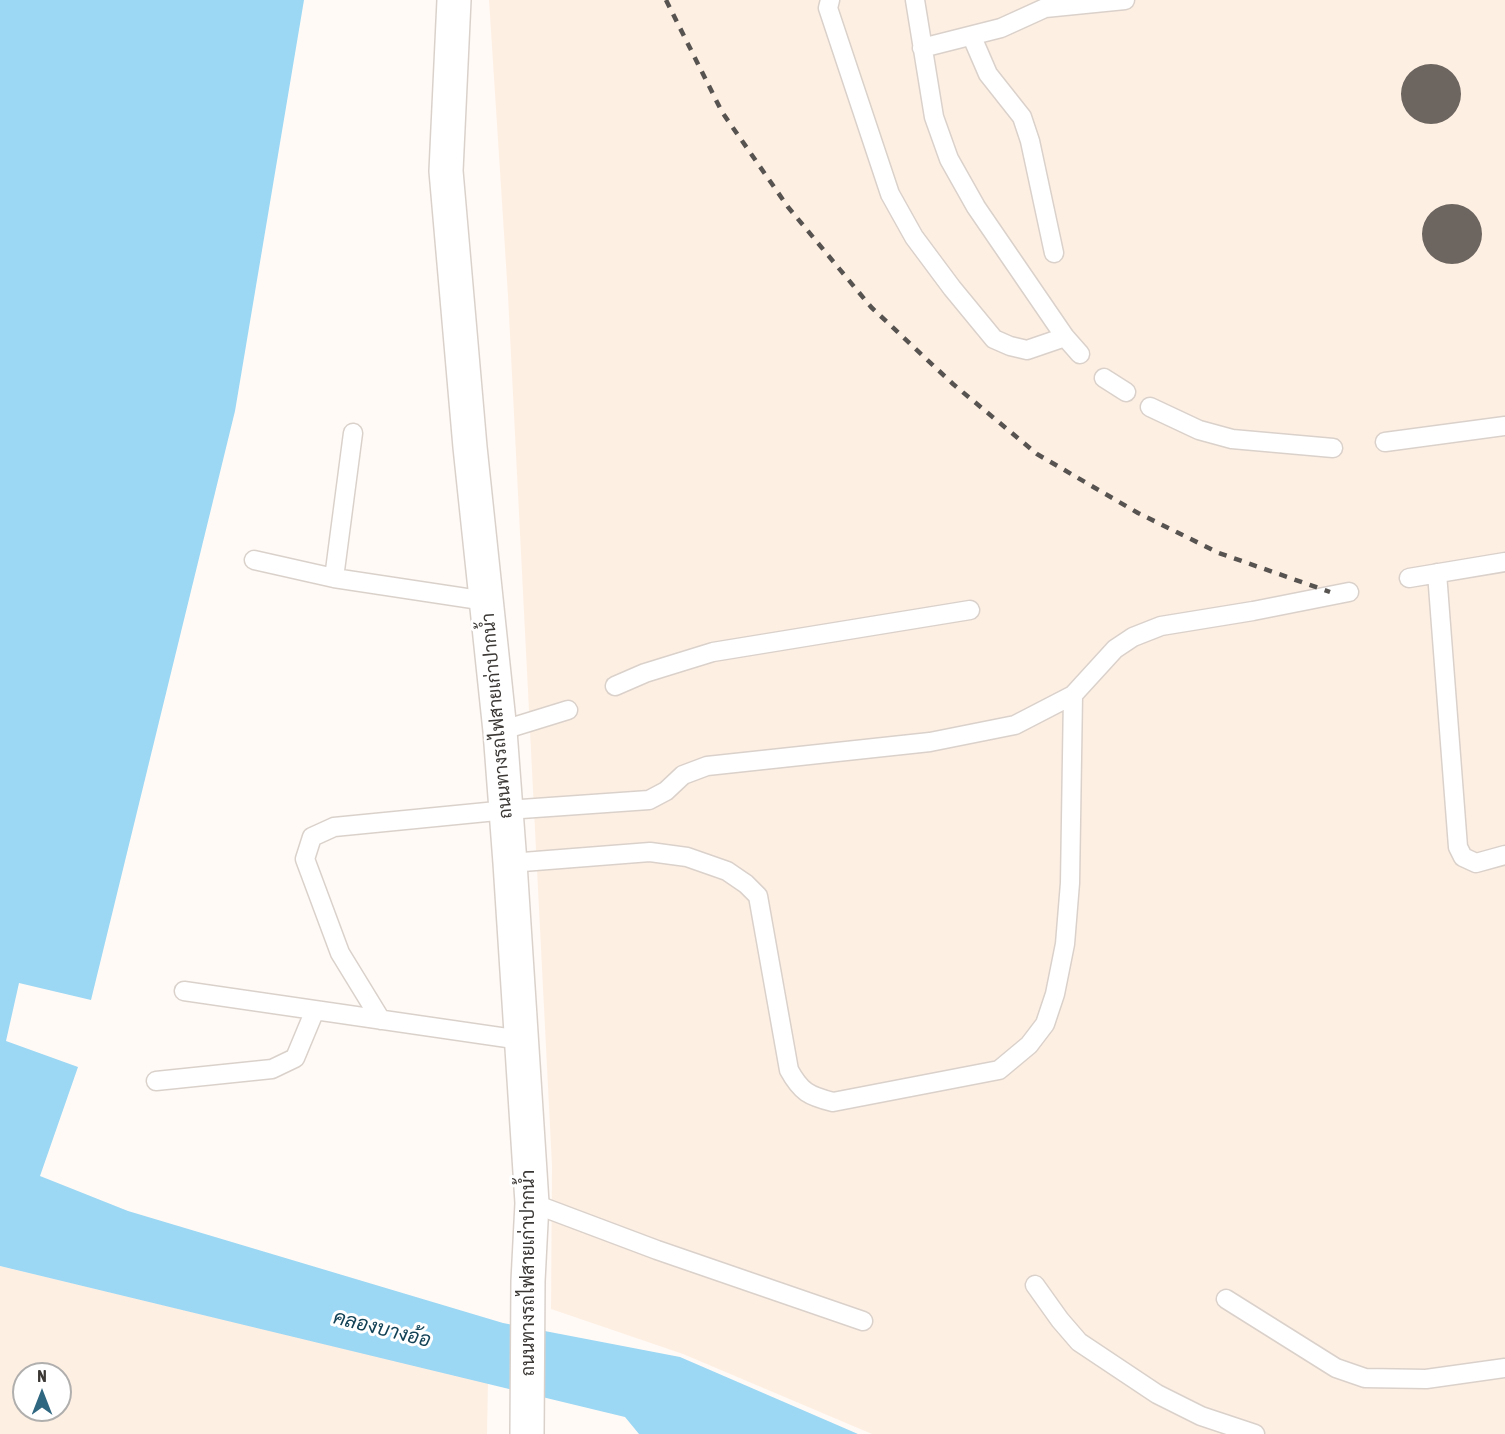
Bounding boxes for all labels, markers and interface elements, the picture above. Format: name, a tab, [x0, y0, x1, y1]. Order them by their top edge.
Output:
street label: ถนนทางรถไฟสายเก่าปากน้ำ	[477, 612, 517, 820]
street label: ถนนทางรถไฟสายเก่าปากน้ำ	[517, 1170, 539, 1376]
water label: คลองบางอ้อ	[331, 1305, 433, 1353]
north arrow	[12, 1362, 72, 1422]
text: N	[37, 1367, 47, 1385]

